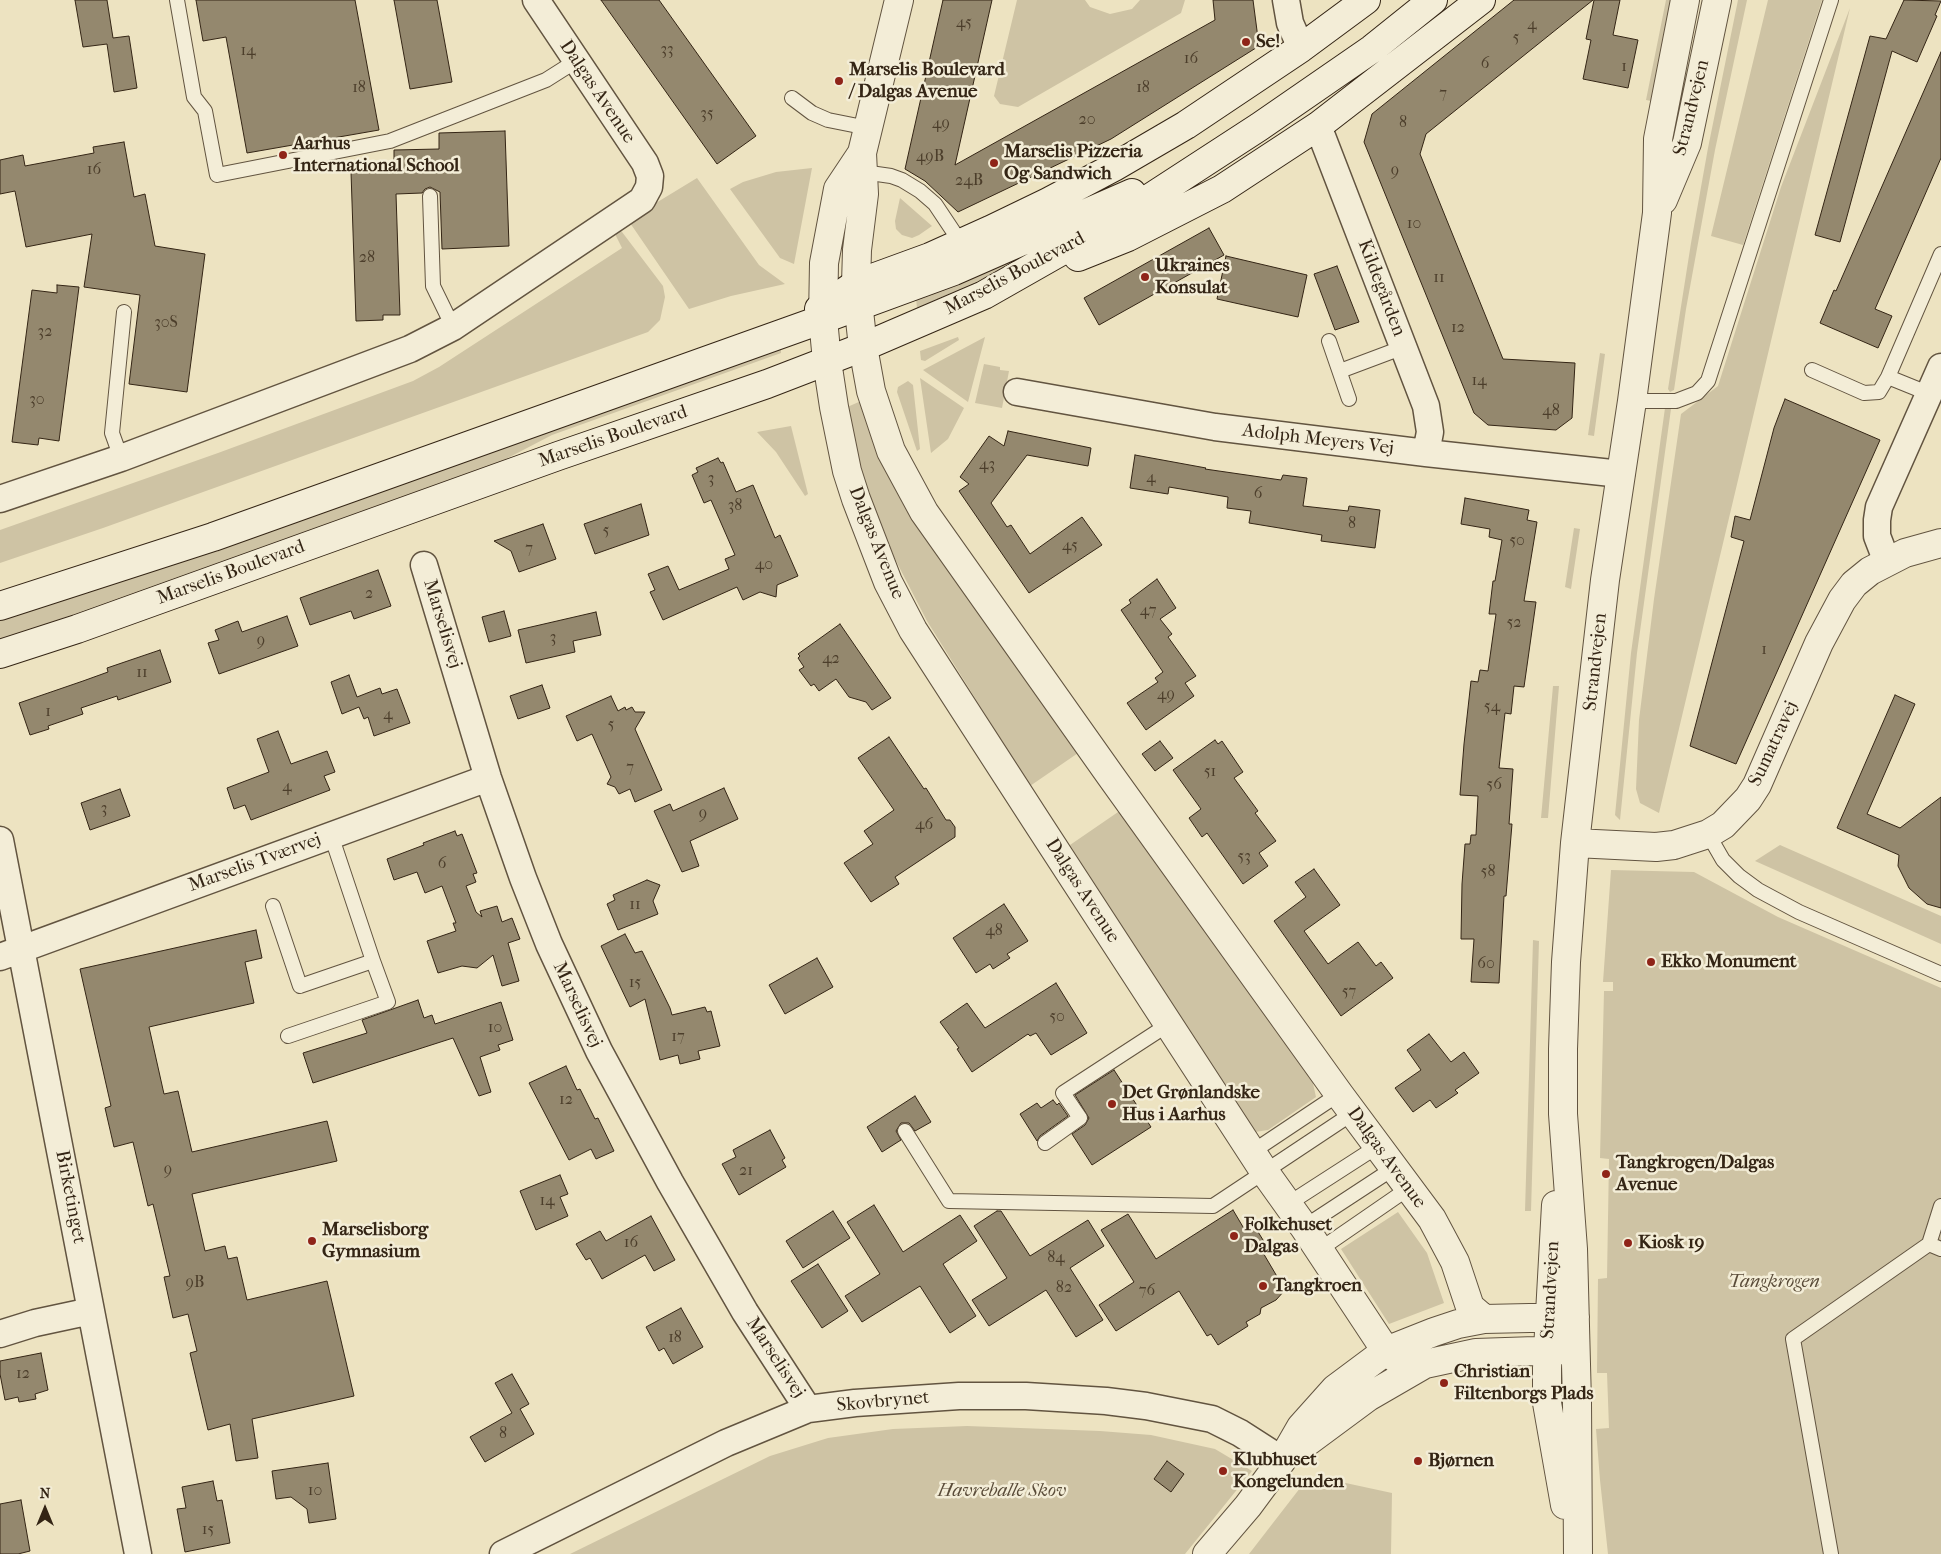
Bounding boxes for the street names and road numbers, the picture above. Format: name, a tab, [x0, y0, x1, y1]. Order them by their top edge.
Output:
street label: Dalgas Avenue	[554, 36, 640, 148]
street label: Strandvejen	[1669, 58, 1715, 158]
street label: Marselis Boulevard	[941, 227, 1089, 321]
street label: Kildegården	[1352, 236, 1410, 340]
street label: Marselis Boulevard	[536, 401, 690, 473]
street label: Adolph Meyers Vej	[1241, 419, 1395, 461]
street label: Dalgas Avenue	[843, 483, 909, 603]
street label: Marselis Boulevard	[154, 536, 308, 610]
street label: Marselisvej	[418, 577, 466, 671]
street label: Strandvejen	[1580, 612, 1612, 712]
street label: Sumatravej	[1744, 698, 1804, 790]
street label: Marselis Tværvej	[186, 828, 324, 898]
street label: Dalgas Avenue	[1040, 835, 1124, 947]
street label: Marselisvej	[547, 959, 607, 1051]
street label: Dalgas Avenue	[1342, 1103, 1430, 1213]
street label: Birketinget	[50, 1148, 90, 1246]
street label: Strandvejen	[1537, 1240, 1565, 1340]
street label: Marselisvej	[740, 1313, 810, 1403]
street label: Skovbrynet	[836, 1387, 930, 1417]

